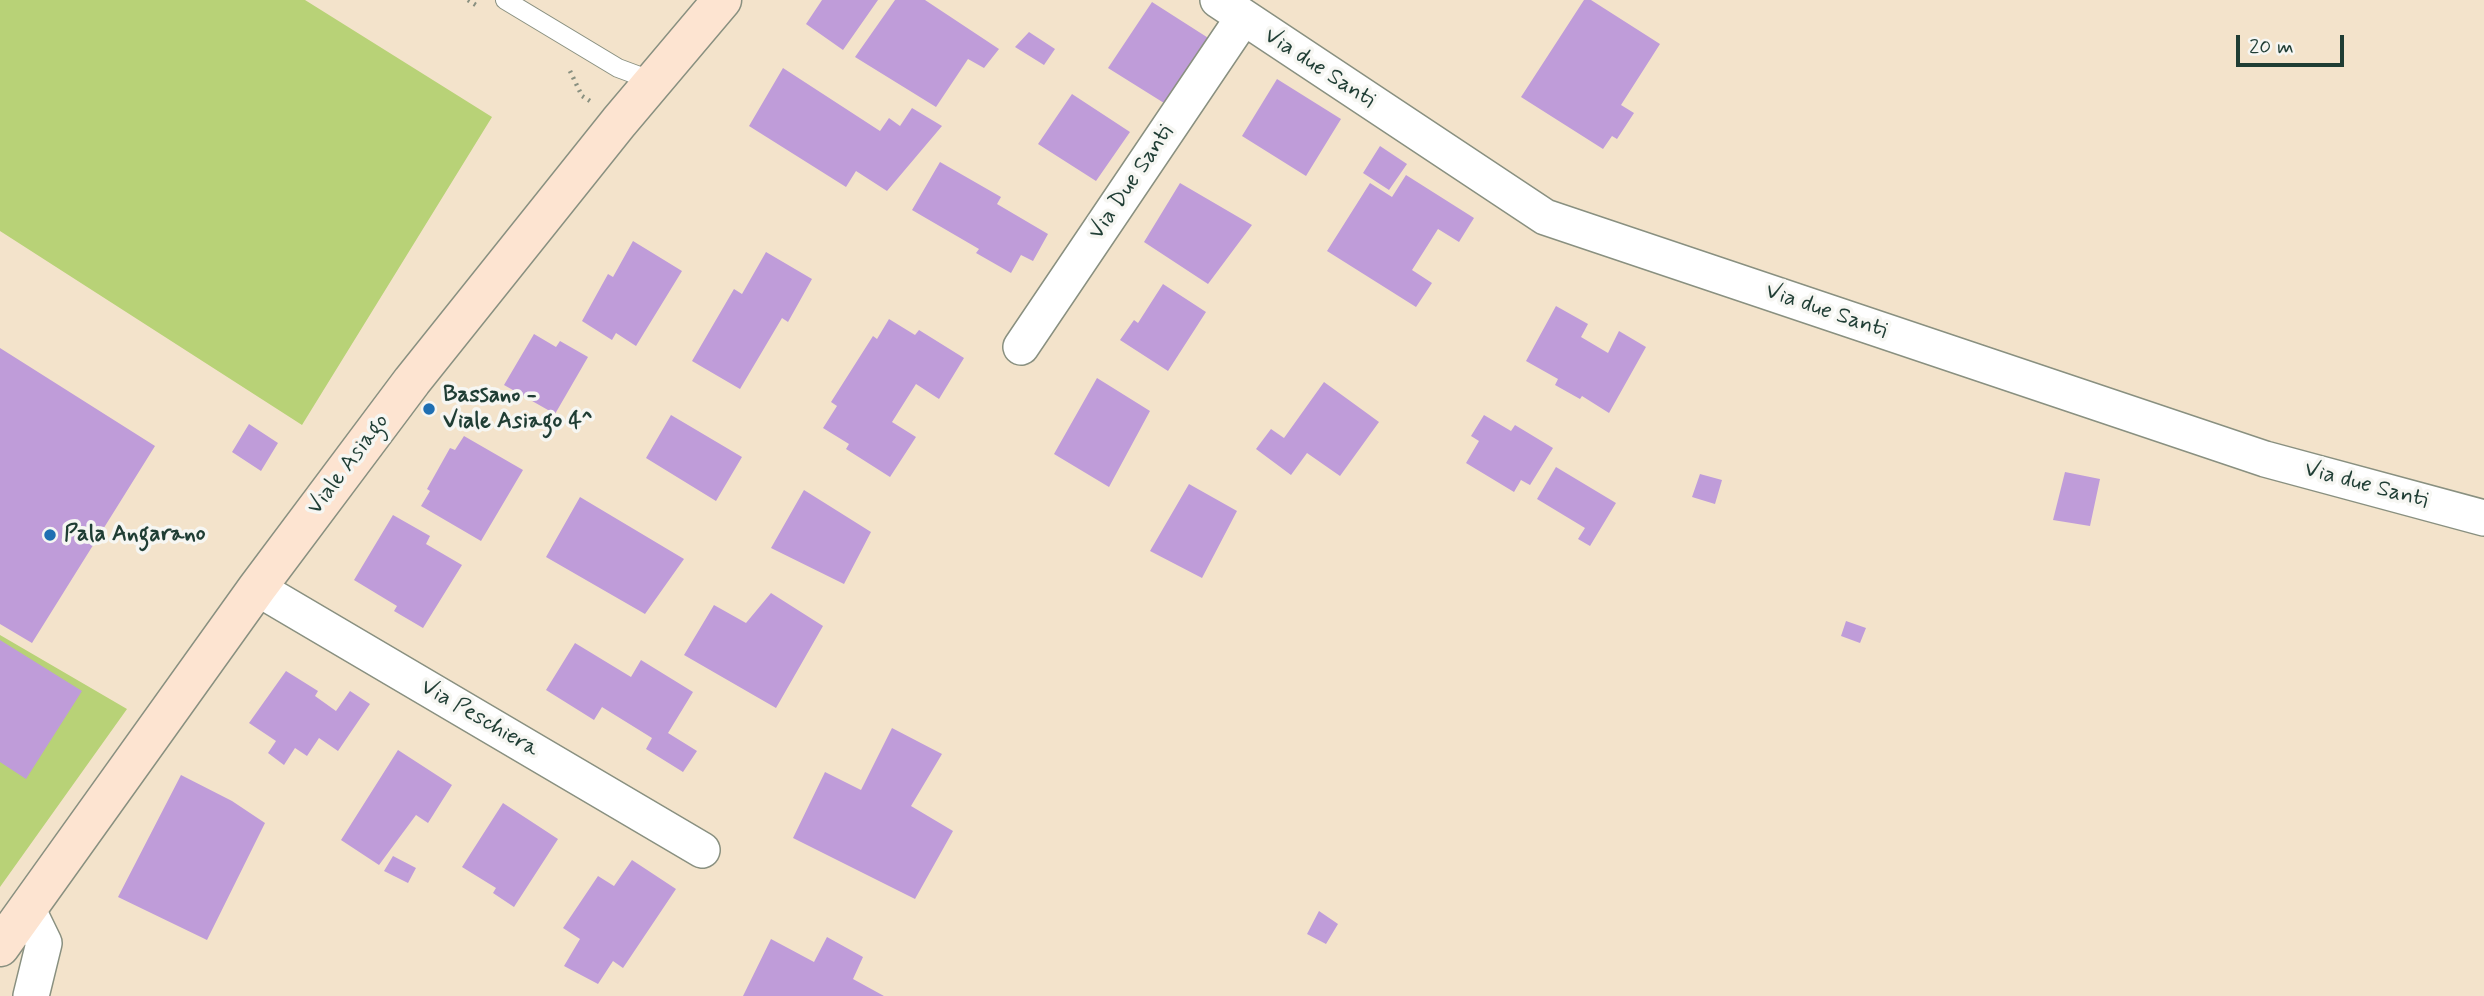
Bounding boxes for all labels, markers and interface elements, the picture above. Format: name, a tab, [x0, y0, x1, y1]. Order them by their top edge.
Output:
scale bar	[2239, 21, 2348, 65]
street label: Via due Santi	[1258, 23, 1380, 115]
text: 20 m	[2249, 33, 2294, 61]
street label: Via Due Santi	[1084, 120, 1180, 246]
street label: Via due Santi	[1761, 278, 1891, 346]
place label: Bassano - Viale Asiago 4^	[443, 382, 592, 436]
marker: Bassano - Viale Asiago 4^	[421, 401, 437, 417]
street label: Viale Asiago	[302, 409, 396, 521]
street label: Via due Santi	[2301, 456, 2431, 516]
place label: Pala Angarano	[64, 521, 206, 549]
marker: Pala Angarano	[42, 527, 58, 543]
street label: Via Peschiera	[415, 674, 543, 764]

